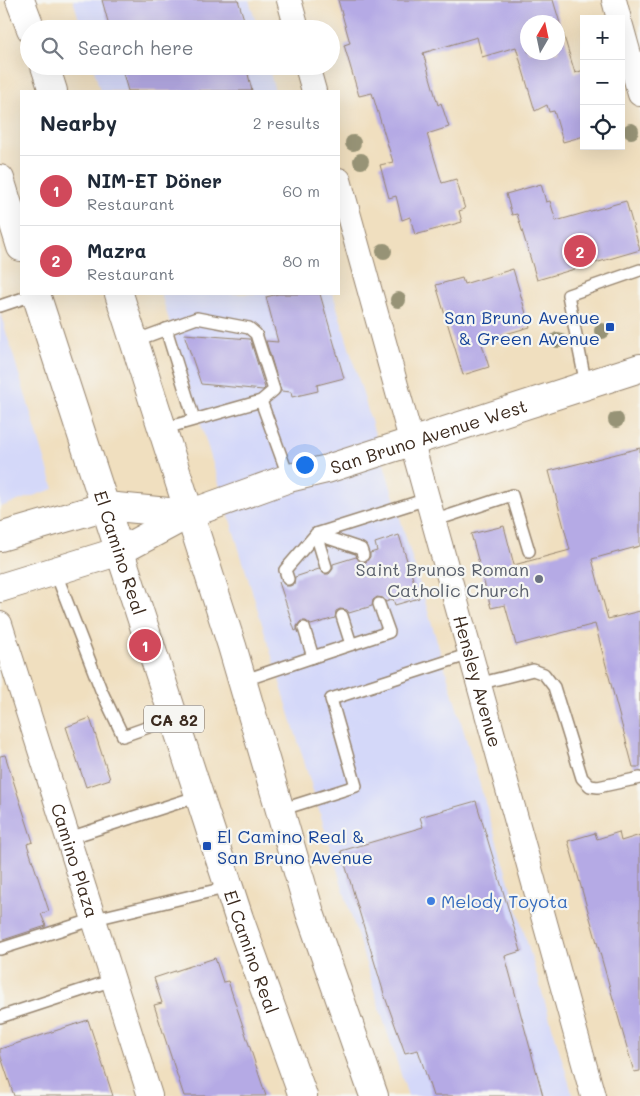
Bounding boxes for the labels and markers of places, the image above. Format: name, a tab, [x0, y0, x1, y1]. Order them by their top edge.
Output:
pin: 2	[564, 232, 596, 270]
place label: San Bruno Avenue & Green Avenue	[444, 305, 600, 350]
marker: San Bruno Avenue & Green Avenue	[604, 321, 616, 333]
place label: Saint Brunos Roman Catholic Church	[356, 557, 529, 602]
marker: Saint Brunos Roman Catholic Church	[533, 573, 545, 585]
pin: 1	[129, 626, 161, 664]
place label: El Camino Real & San Bruno Avenue	[217, 824, 373, 869]
marker: El Camino Real & San Bruno Avenue	[201, 840, 213, 852]
place label: Melody Toyota	[441, 889, 568, 913]
marker: Melody Toyota	[425, 895, 437, 907]

